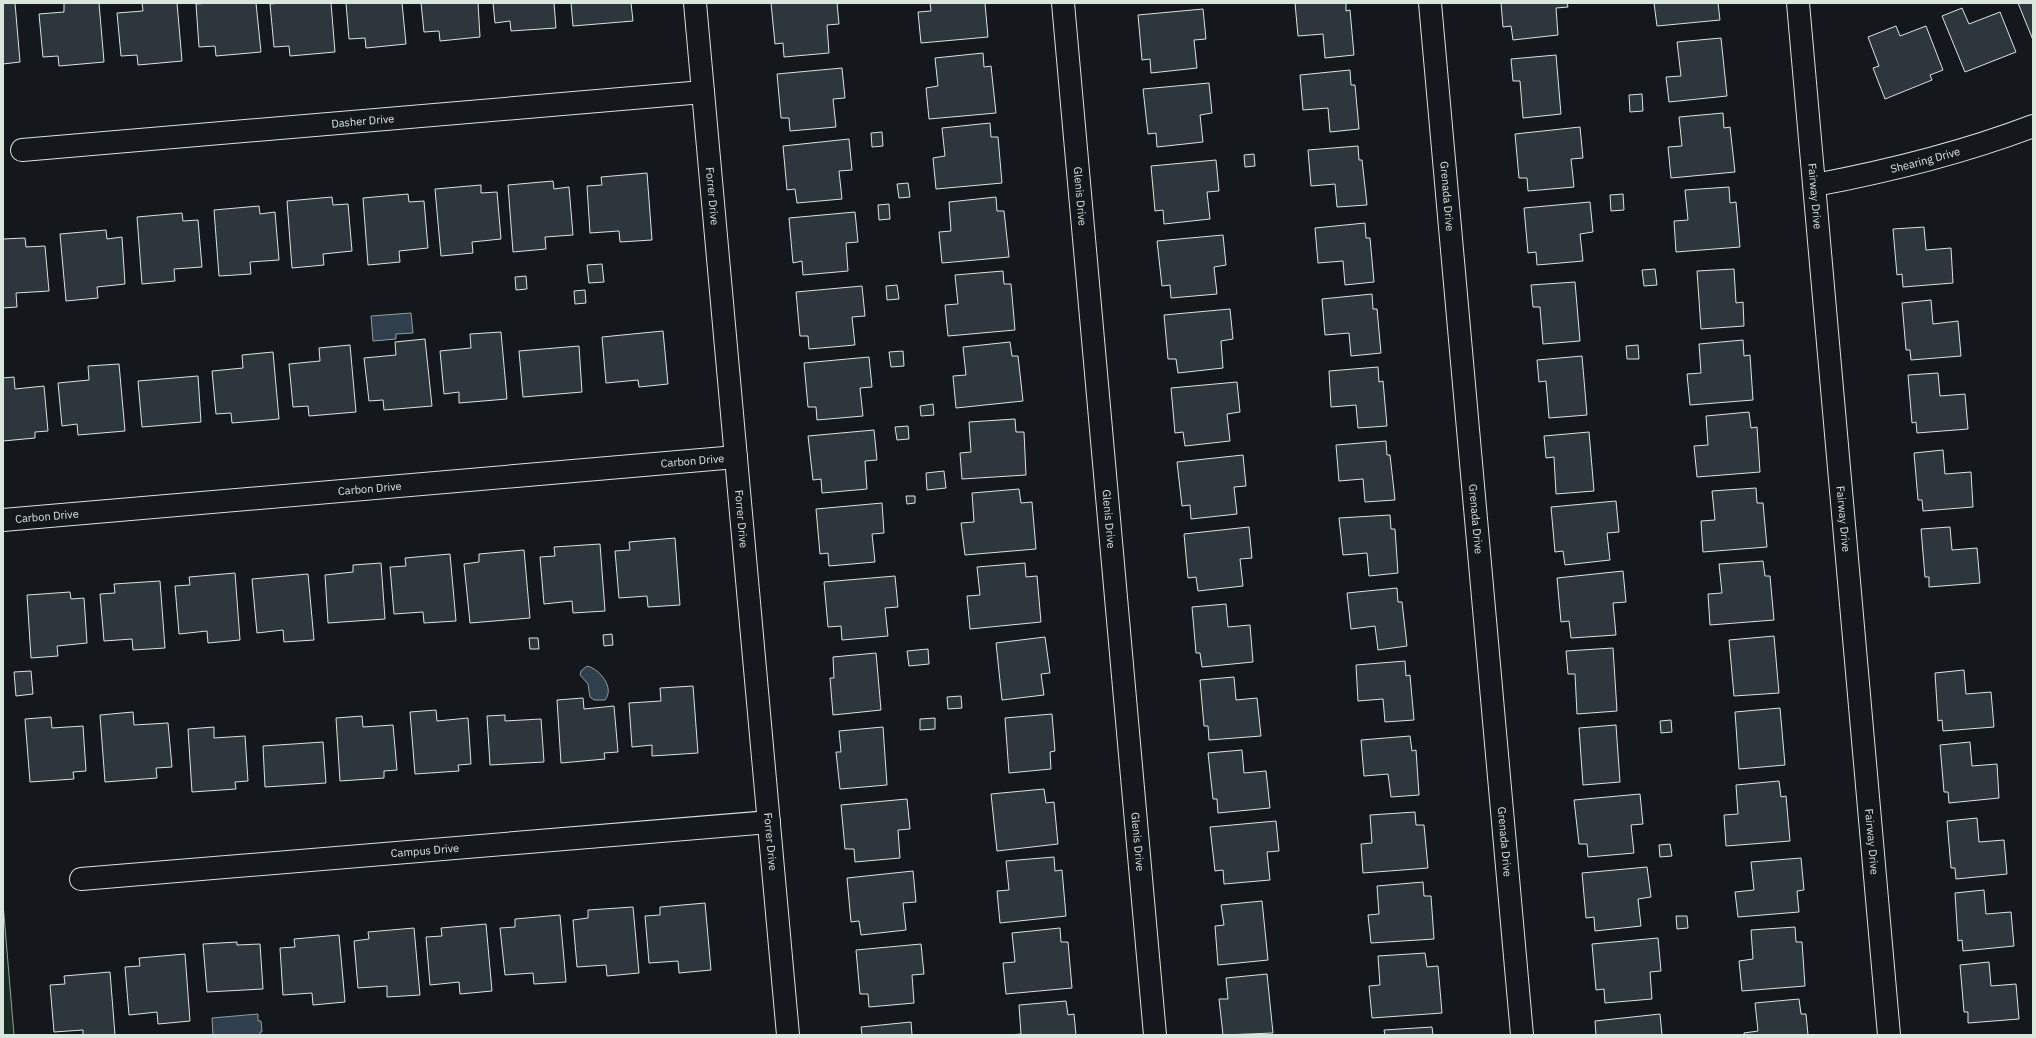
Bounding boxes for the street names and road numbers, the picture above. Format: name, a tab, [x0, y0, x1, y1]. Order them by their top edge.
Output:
street label: Dasher Drive	[331, 111, 395, 131]
street label: Shearing Drive	[1889, 144, 1962, 176]
street label: Grenada Drive	[1437, 161, 1457, 232]
street label: Fairway Drive	[1805, 163, 1825, 230]
street label: Glenis Drive	[1071, 166, 1090, 226]
street label: Forrer Drive	[703, 167, 722, 226]
street label: Carbon Drive	[660, 451, 725, 470]
street label: Carbon Drive	[337, 479, 402, 498]
street label: Grenada Drive	[1466, 483, 1486, 555]
street label: Fairway Drive	[1834, 485, 1853, 553]
street label: Forrer Drive	[732, 489, 751, 549]
street label: Glenis Drive	[1099, 489, 1119, 549]
street label: Carbon Drive	[14, 507, 79, 526]
street label: Grenada Drive	[1495, 806, 1515, 877]
street label: Fairway Drive	[1862, 808, 1882, 875]
street label: Forrer Drive	[761, 812, 780, 871]
street label: Glenis Drive	[1128, 812, 1147, 872]
street label: Campus Drive	[390, 841, 460, 860]

